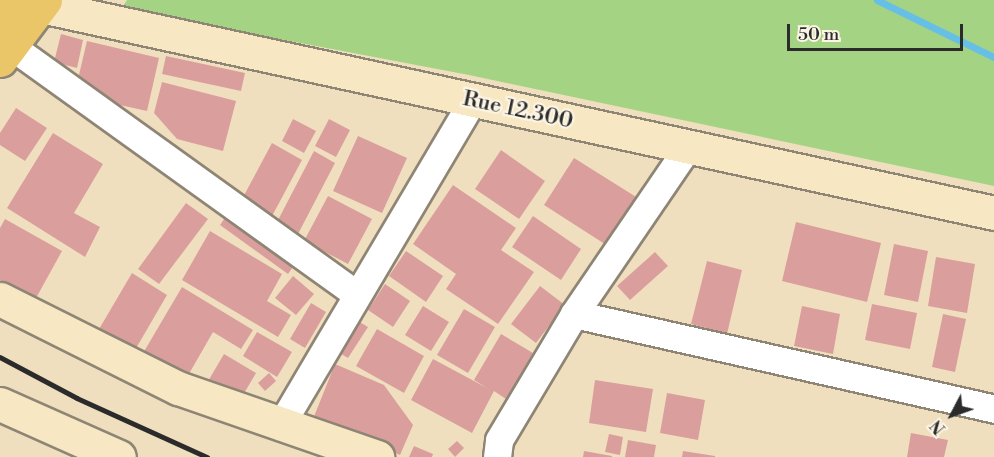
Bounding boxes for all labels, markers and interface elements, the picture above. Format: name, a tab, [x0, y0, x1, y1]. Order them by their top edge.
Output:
scale bar	[790, 12, 966, 50]
text: 50 m	[798, 23, 839, 46]
street label: Rue 12.300	[460, 85, 576, 135]
north arrow	[922, 385, 982, 445]
text: N	[927, 415, 950, 438]

